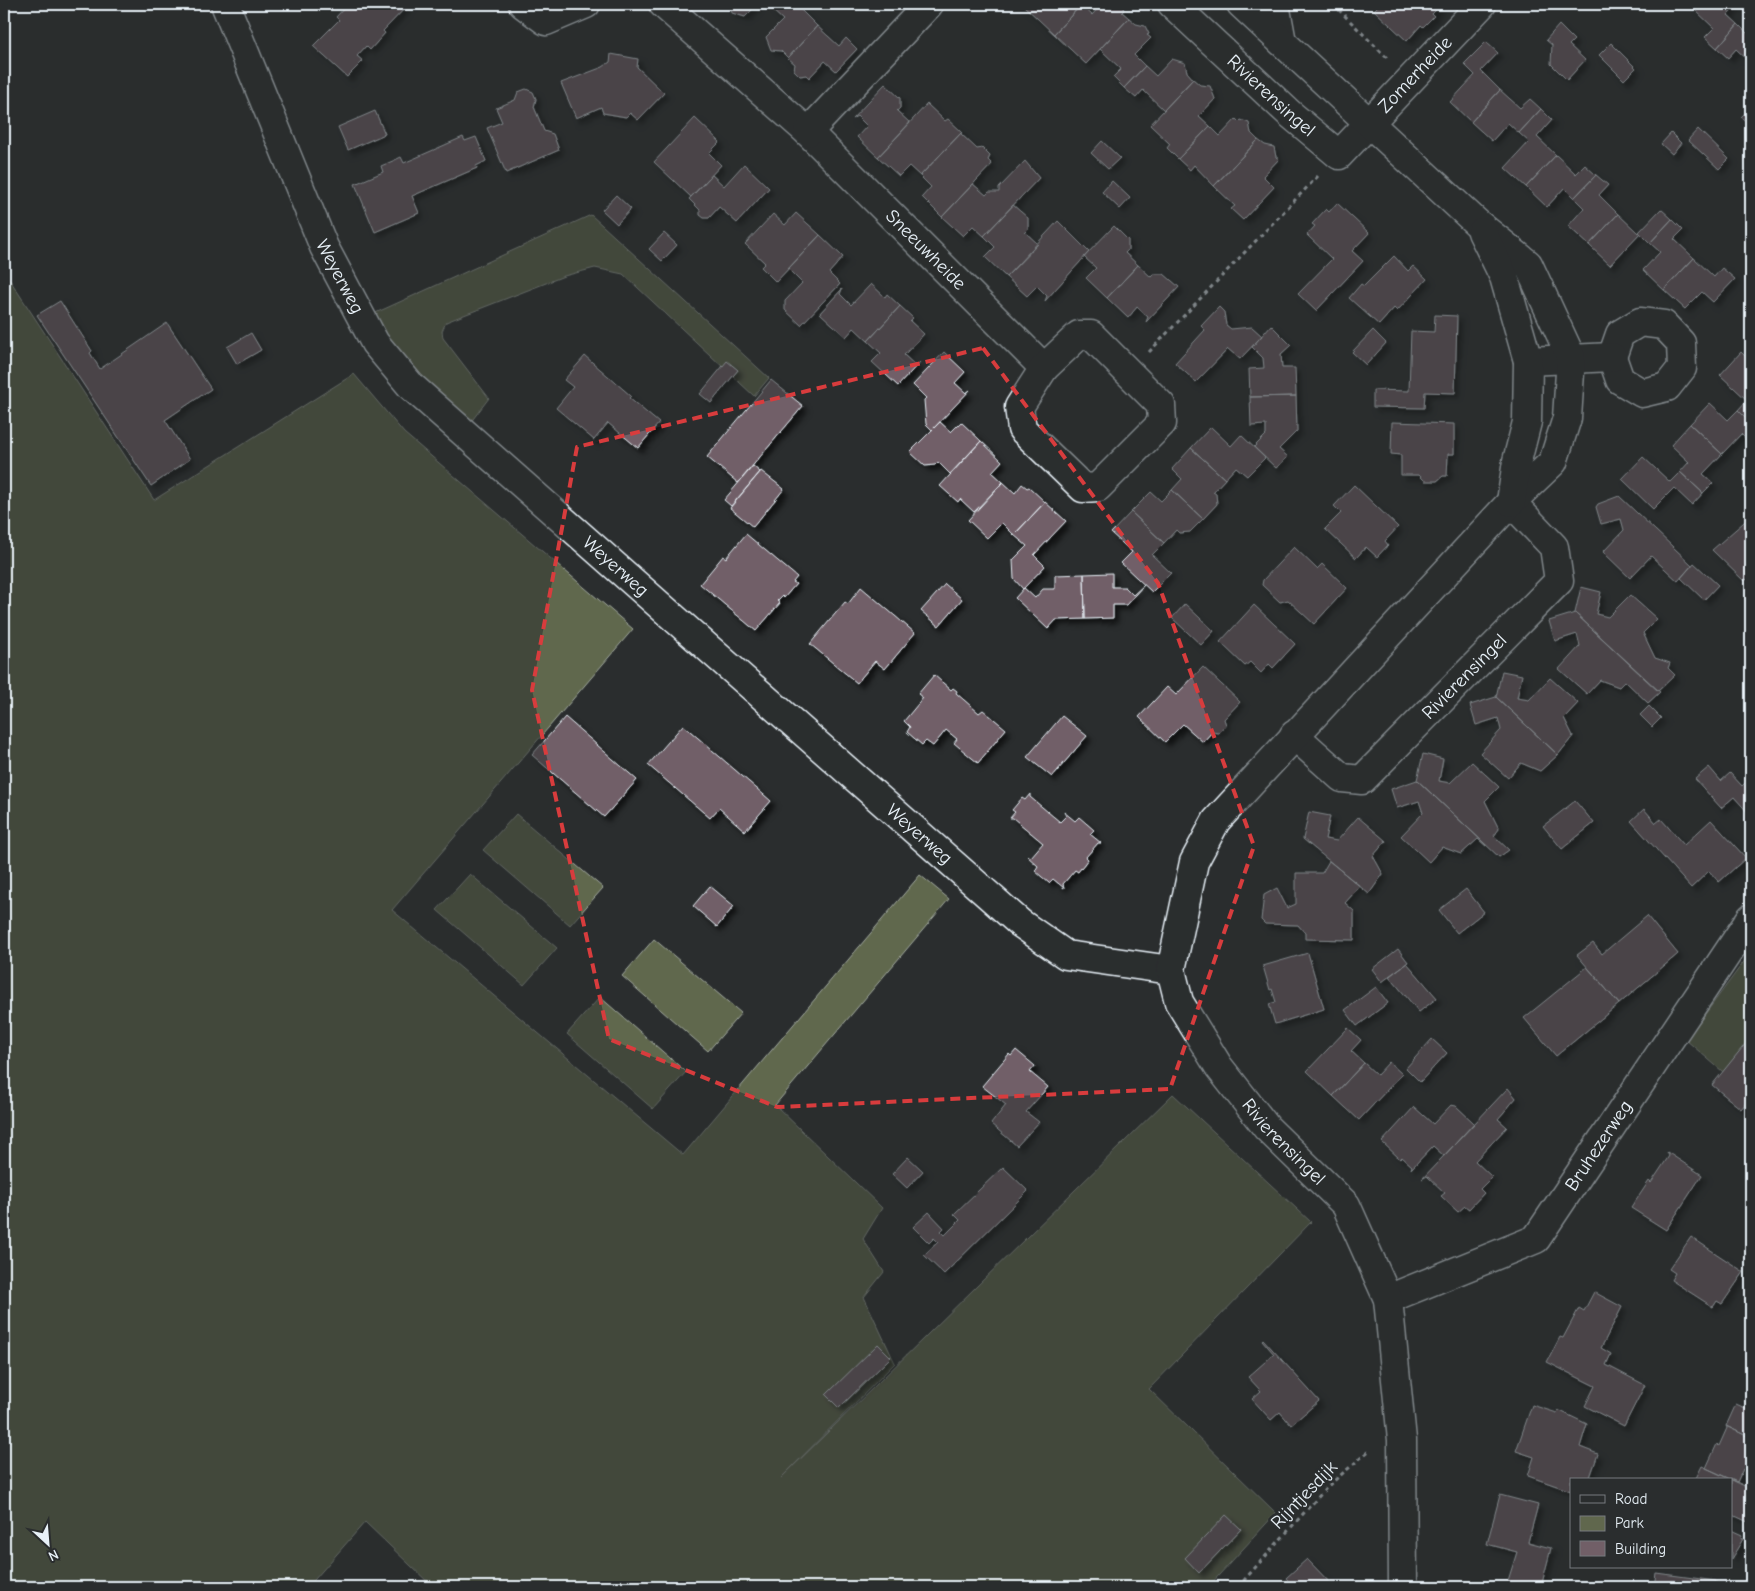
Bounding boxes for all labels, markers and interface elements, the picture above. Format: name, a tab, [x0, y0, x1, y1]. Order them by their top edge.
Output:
street label: Zomerheide	[1374, 32, 1457, 118]
street label: Rivierensingel	[1223, 50, 1320, 141]
street label: Sneeuwheide	[881, 205, 971, 295]
street label: Weyerweg	[311, 236, 368, 317]
street label: Weyerweg	[578, 532, 653, 601]
street label: Rivierensingel	[1417, 629, 1511, 724]
street label: Weyerweg	[882, 799, 957, 869]
street label: Rivierensingel	[1237, 1094, 1330, 1190]
street label: Bruhezerweg	[1560, 1096, 1637, 1195]
street label: Rijntjesdijk	[1266, 1456, 1342, 1534]
legend	[1570, 1478, 1732, 1568]
text: Road	[1615, 1490, 1647, 1508]
text: Park	[1615, 1514, 1644, 1532]
north arrow	[22, 1518, 72, 1568]
text: Building	[1615, 1540, 1666, 1558]
text: N	[46, 1546, 61, 1565]

